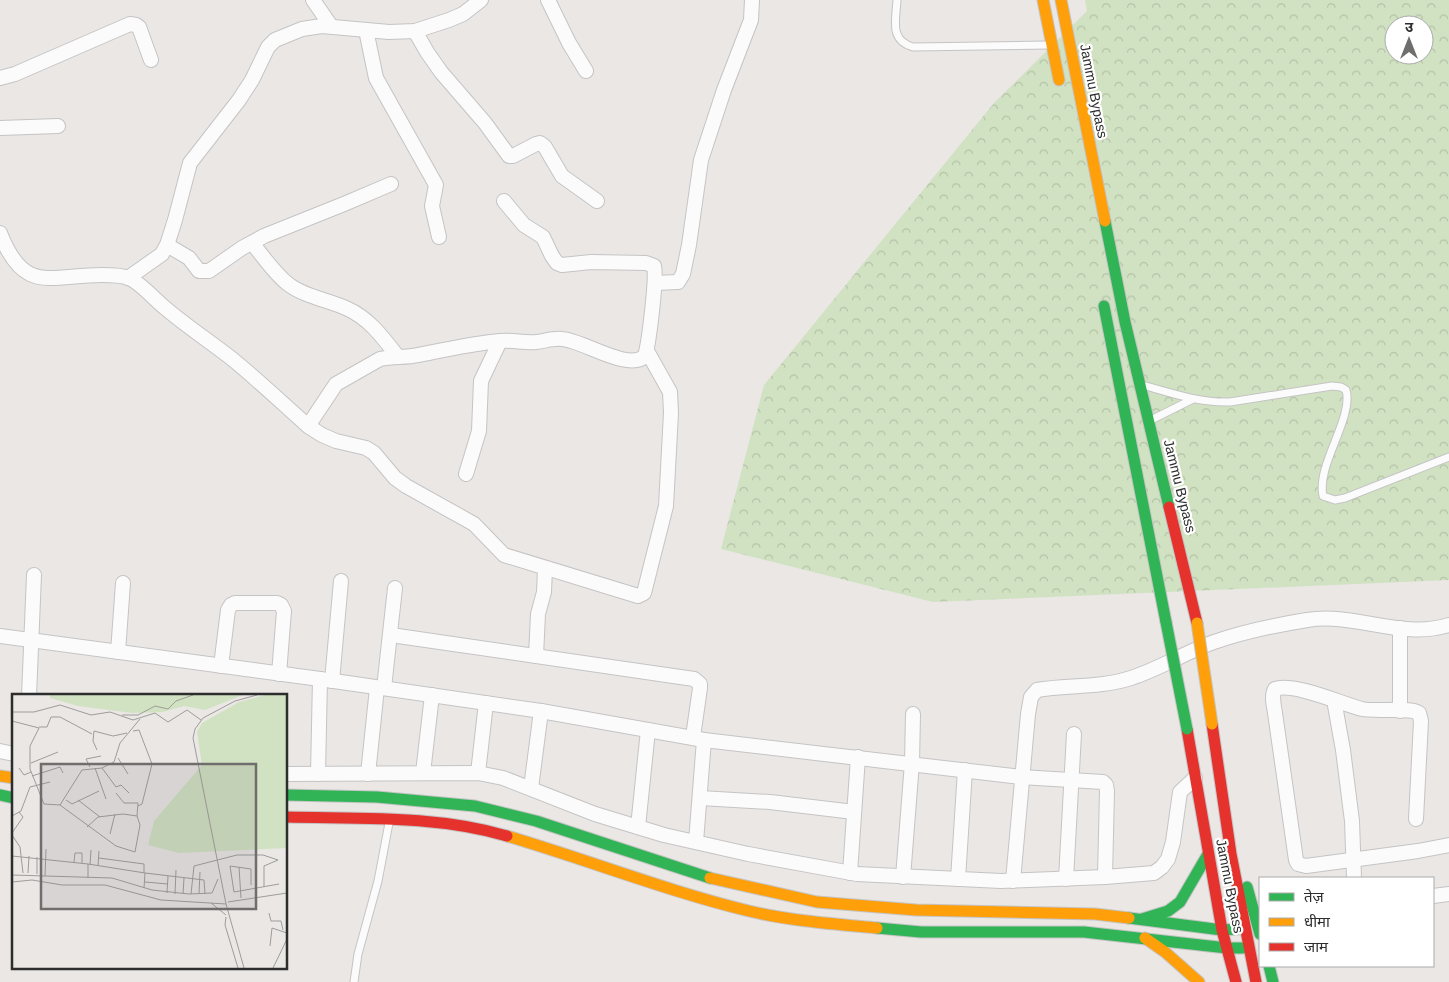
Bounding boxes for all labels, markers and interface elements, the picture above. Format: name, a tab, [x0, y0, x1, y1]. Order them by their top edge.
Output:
north arrow	[1384, 15, 1434, 65]
text: उ	[1405, 19, 1414, 35]
street label: Jammu Bypass	[1077, 43, 1111, 139]
street label: Jammu Bypass	[1161, 438, 1199, 534]
inset map	[12, 694, 288, 970]
street label: Jammu Bypass	[1213, 838, 1247, 934]
legend	[1259, 877, 1434, 967]
text: तेज़	[1304, 888, 1325, 905]
text: धीमा	[1304, 913, 1331, 930]
text: जाम	[1304, 938, 1329, 955]

